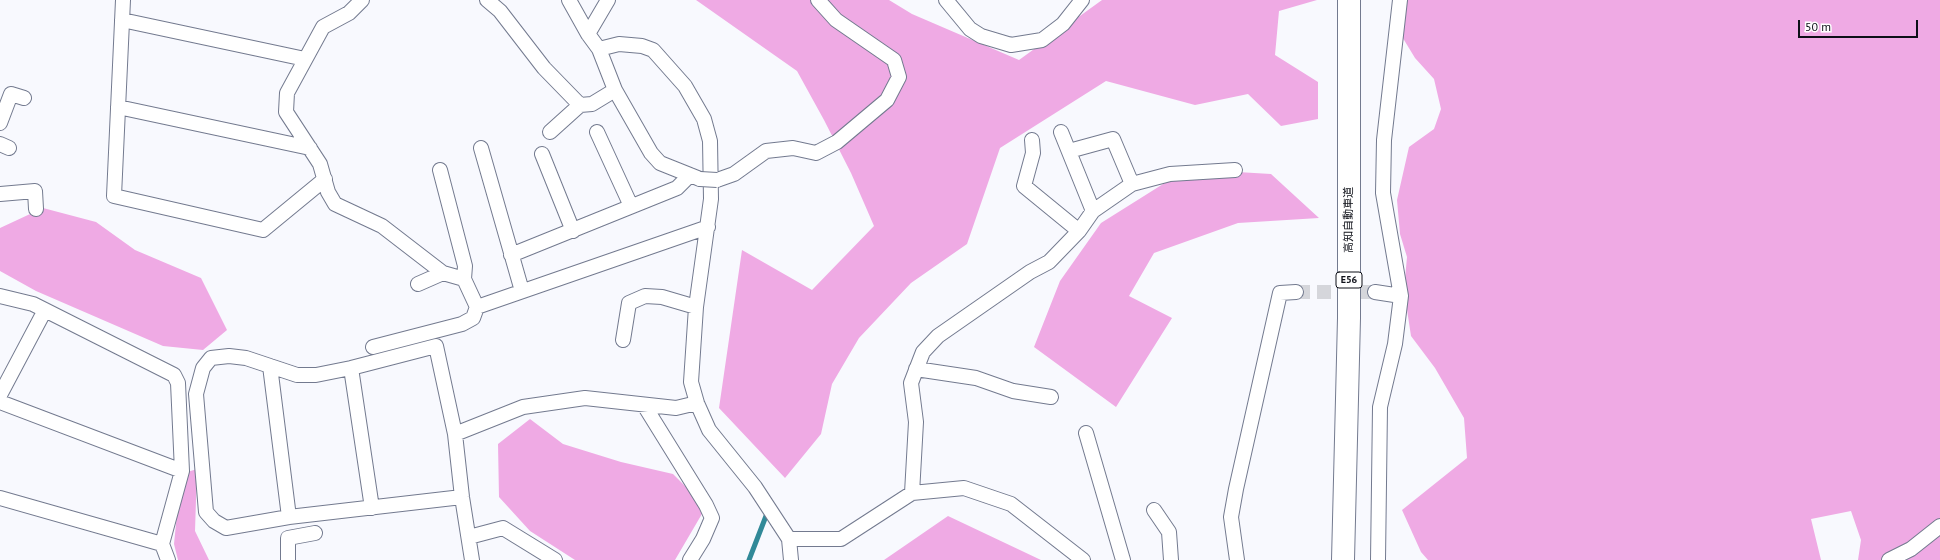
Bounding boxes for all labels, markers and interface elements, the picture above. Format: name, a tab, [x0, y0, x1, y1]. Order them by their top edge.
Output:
scale bar	[1800, 12, 1920, 38]
text: 50 m	[1805, 19, 1831, 34]
street label: 高知自動車道	[1342, 187, 1356, 253]
road number: E56	[1336, 272, 1362, 288]

